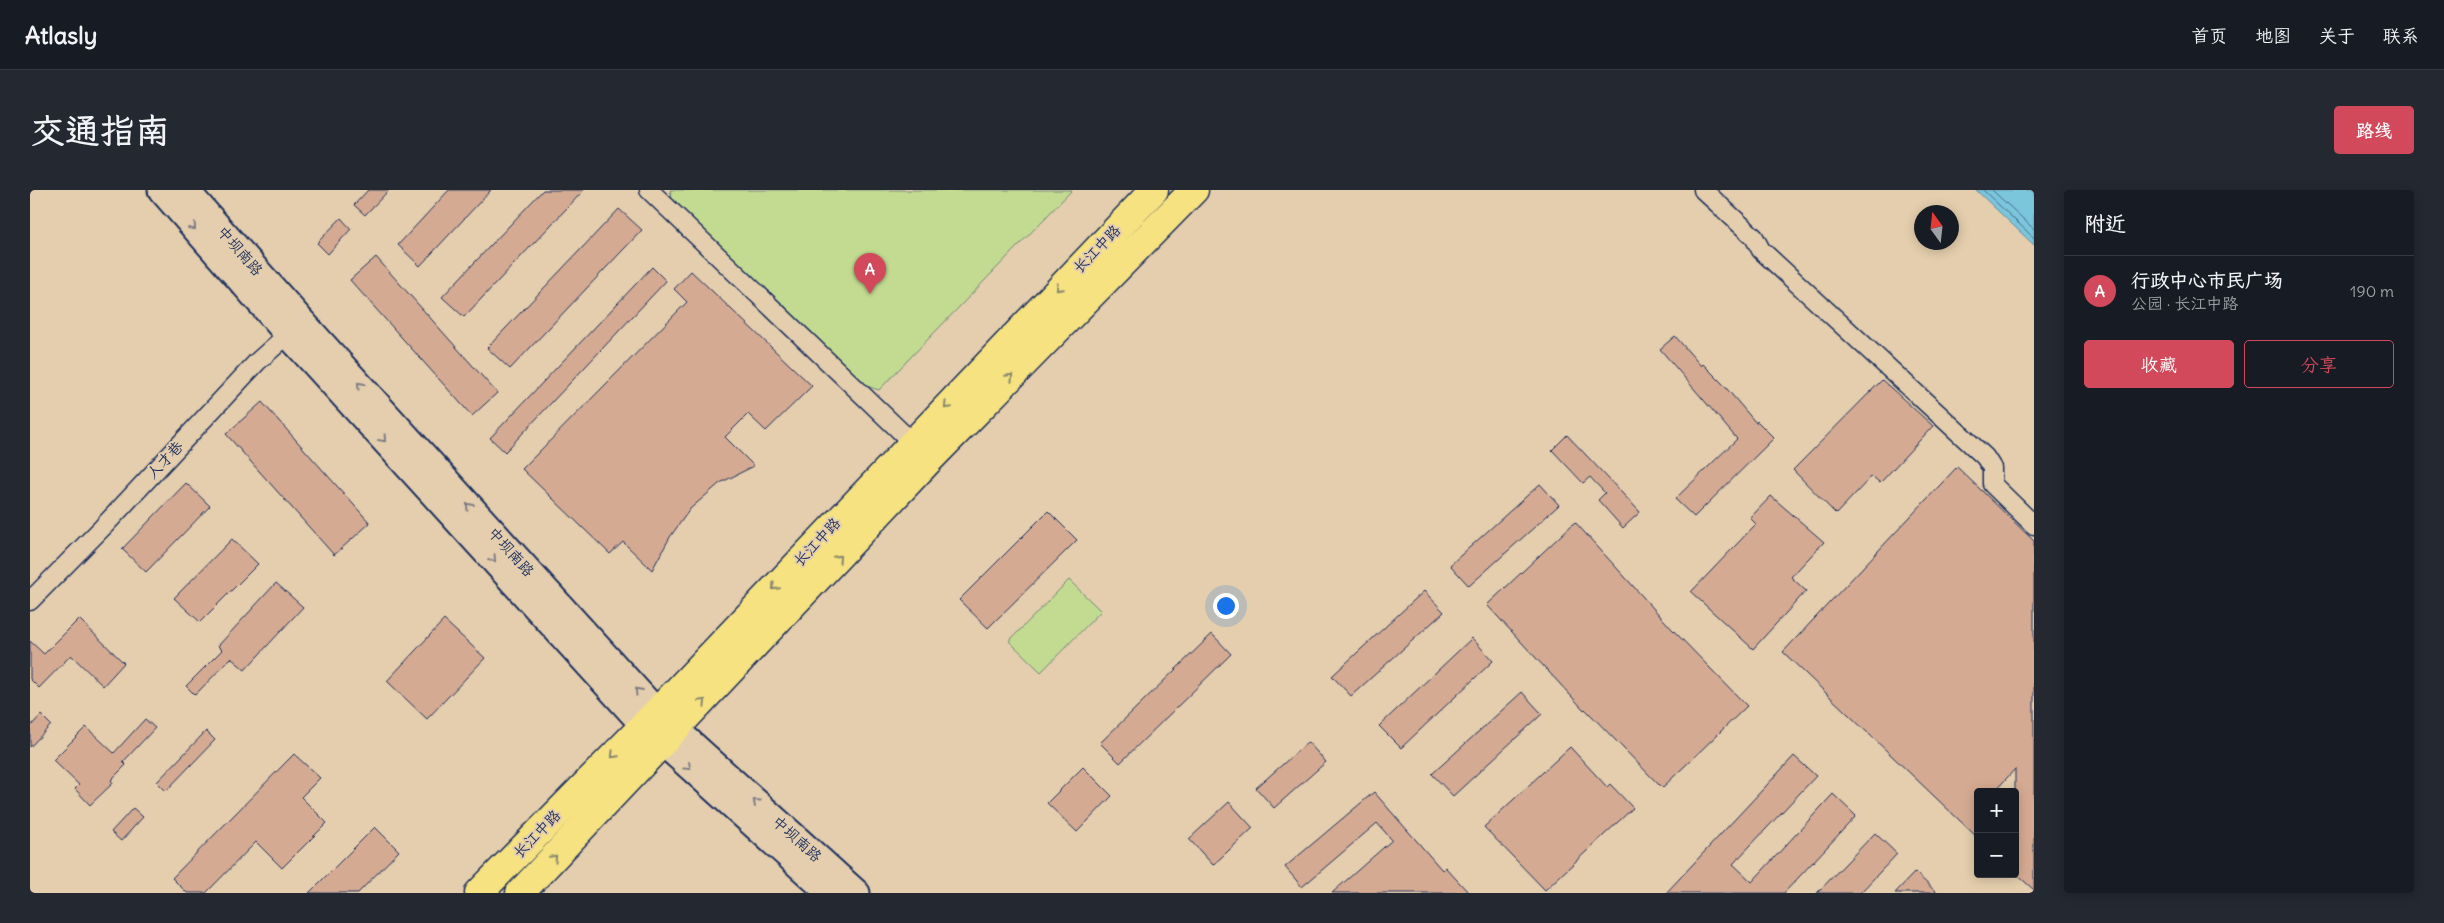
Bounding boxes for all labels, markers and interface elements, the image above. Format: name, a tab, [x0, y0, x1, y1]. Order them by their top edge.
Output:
text: Atlasly	[25, 20, 97, 50]
text: 首页	[2191, 24, 2227, 47]
text: 地图	[2255, 24, 2291, 47]
text: 关于	[2319, 24, 2355, 47]
text: 联系	[2383, 24, 2419, 47]
button: 路线	[2334, 106, 2414, 154]
text: 交通指南	[30, 108, 170, 152]
north arrow	[1914, 205, 1959, 250]
text: 附近	[2084, 210, 2126, 237]
street label: 长江中路	[1069, 220, 1124, 277]
one-way arrow	[187, 221, 196, 230]
street label: 中坝南路	[214, 222, 267, 280]
pin: A	[854, 253, 886, 294]
text: 行政中心市民广场	[2131, 268, 2283, 292]
text: A	[2095, 281, 2105, 301]
text: 190 m	[2350, 281, 2394, 301]
one-way arrow	[1056, 283, 1065, 292]
text: 公园 · 长江中路	[2131, 293, 2238, 313]
button: 收藏	[2084, 340, 2234, 388]
button: 分享	[2244, 340, 2394, 388]
one-way arrow	[1004, 374, 1013, 383]
one-way arrow	[357, 382, 366, 391]
one-way arrow	[944, 400, 953, 409]
one-way arrow	[377, 434, 386, 443]
street label: 人才巷	[142, 437, 187, 483]
one-way arrow	[466, 502, 475, 511]
street label: 长江中路	[789, 513, 844, 570]
street label: 中坝南路	[484, 523, 539, 580]
one-way arrow	[487, 554, 496, 563]
one-way arrow	[832, 555, 841, 564]
one-way arrow	[772, 581, 781, 590]
your location	[1213, 593, 1239, 619]
one-way arrow	[635, 687, 644, 696]
one-way arrow	[697, 699, 706, 708]
one-way arrow	[611, 749, 620, 758]
one-way arrow	[682, 761, 691, 770]
map controls	[1974, 788, 2019, 878]
button: +	[1974, 788, 2019, 833]
one-way arrow	[752, 799, 761, 808]
street label: 长江中路	[509, 805, 564, 862]
street label: 中坝南路	[769, 811, 826, 866]
button: −	[1974, 833, 2019, 878]
one-way arrow	[548, 854, 557, 863]

